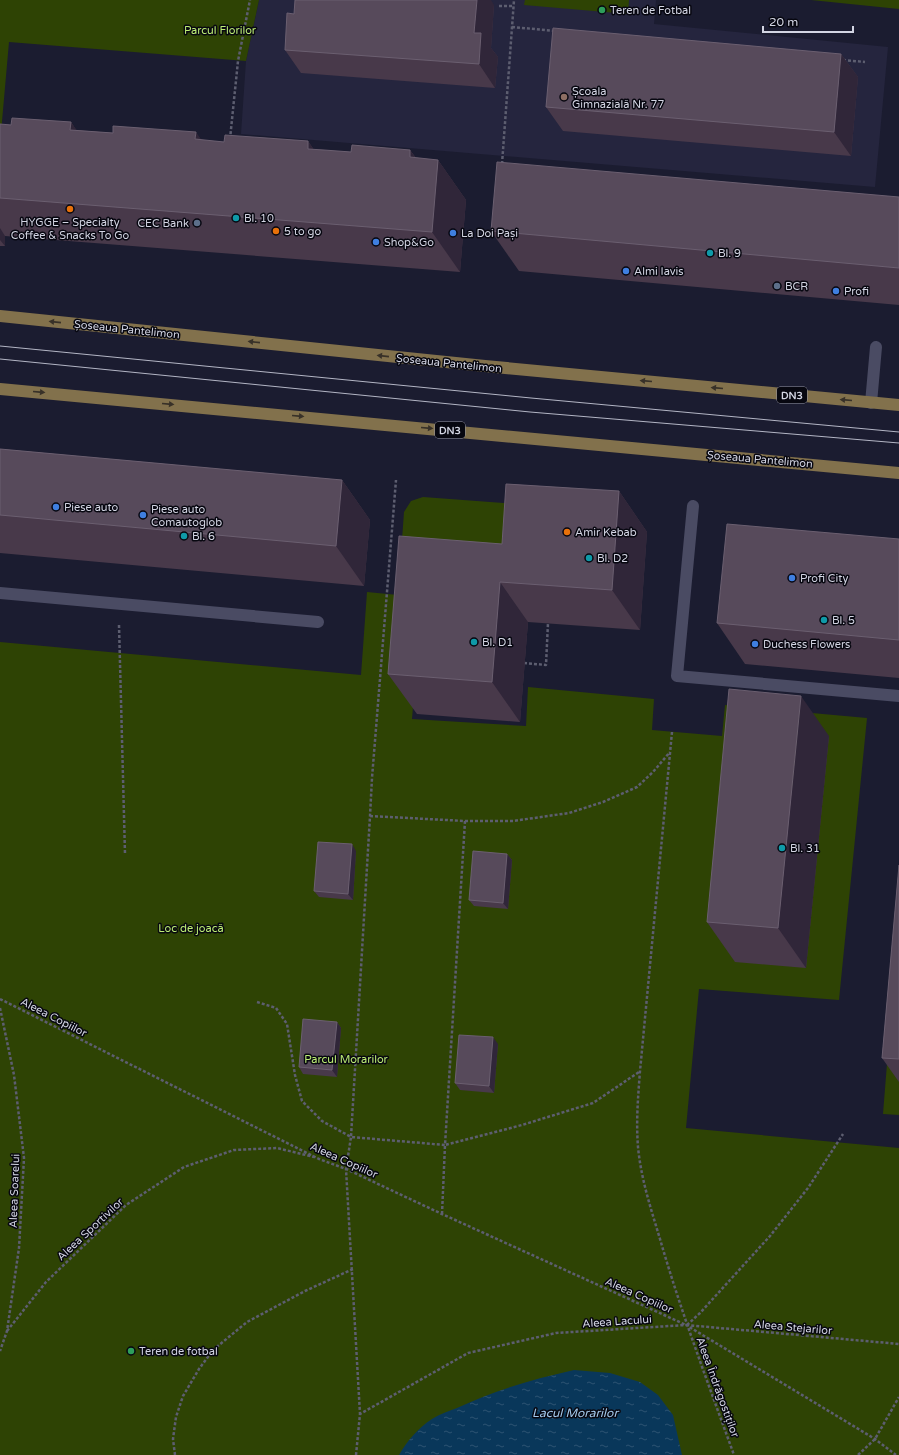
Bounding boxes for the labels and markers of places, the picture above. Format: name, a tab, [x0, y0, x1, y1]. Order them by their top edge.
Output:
place label: Teren de Fotbal	[610, 4, 691, 17]
marker: Teren de Fotbal	[597, 5, 607, 15]
place label: Școala Gimnazială Nr. 77	[572, 85, 664, 111]
marker: Școala Gimnazială Nr. 77	[559, 92, 569, 102]
marker: HYGGE – Specialty Coffee & Snacks To Go	[65, 204, 75, 214]
place label: Bl. 10	[244, 212, 274, 225]
marker: Bl. 10	[231, 213, 241, 223]
place label: HYGGE – Specialty Coffee & Snacks To Go	[11, 216, 130, 242]
place label: CEC Bank	[137, 217, 189, 230]
marker: CEC Bank	[192, 218, 202, 228]
place label: 5 to go	[284, 225, 321, 238]
marker: 5 to go	[271, 226, 281, 236]
place label: La Doi Pași	[461, 227, 518, 240]
marker: La Doi Pași	[448, 228, 458, 238]
place label: Shop&Go	[384, 236, 434, 249]
marker: Shop&Go	[371, 237, 381, 247]
place label: Bl. 9	[718, 247, 741, 260]
marker: Bl. 9	[705, 248, 715, 258]
place label: Almi Iavis	[634, 265, 684, 278]
marker: Almi Iavis	[621, 266, 631, 276]
place label: BCR	[785, 280, 808, 293]
marker: BCR	[772, 281, 782, 291]
place label: Profi	[844, 285, 869, 298]
marker: Profi	[831, 286, 841, 296]
place label: Piese auto	[64, 501, 119, 514]
marker: Piese auto	[51, 502, 61, 512]
place label: Piese auto Comautoglob	[151, 503, 222, 529]
marker: Piese auto Comautoglob	[138, 510, 148, 520]
place label: Amir Kebab	[575, 526, 637, 539]
marker: Amir Kebab	[562, 527, 572, 537]
place label: Bl. 6	[192, 530, 215, 543]
marker: Bl. 6	[179, 531, 189, 541]
place label: Bl. D2	[597, 552, 628, 565]
marker: Bl. D2	[584, 553, 594, 563]
place label: Profi City	[800, 572, 848, 585]
marker: Profi City	[787, 573, 797, 583]
place label: Bl. 5	[832, 614, 855, 627]
marker: Bl. 5	[819, 615, 829, 625]
place label: Bl. D1	[482, 636, 513, 649]
marker: Bl. D1	[469, 637, 479, 647]
place label: Duchess Flowers	[763, 638, 850, 651]
marker: Duchess Flowers	[750, 639, 760, 649]
place label: Bl. 31	[790, 842, 820, 855]
marker: Bl. 31	[777, 843, 787, 853]
place label: Teren de fotbal	[139, 1345, 218, 1358]
marker: Teren de fotbal	[126, 1346, 136, 1356]

